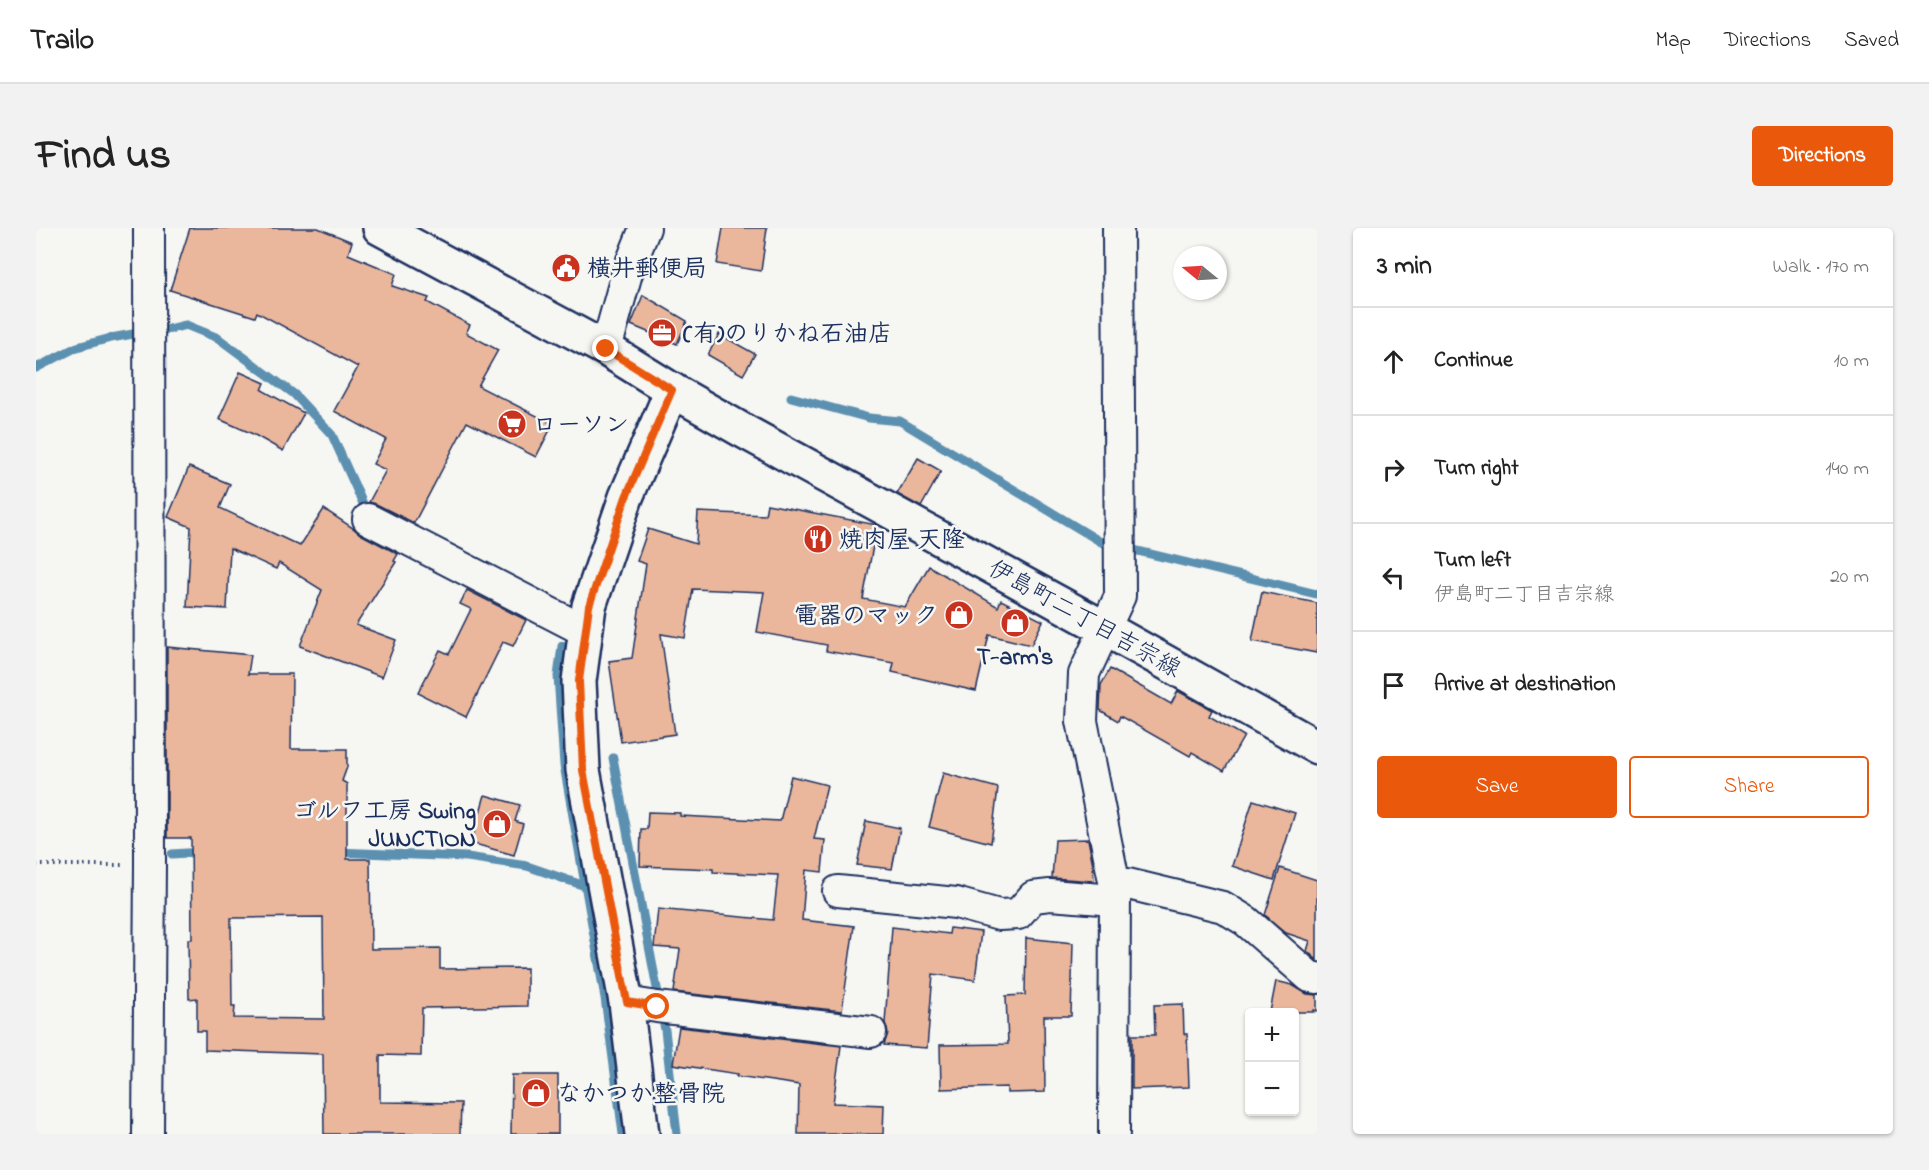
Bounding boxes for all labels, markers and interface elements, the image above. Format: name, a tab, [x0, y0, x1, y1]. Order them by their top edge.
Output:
text: Trailo	[30, 21, 94, 62]
text: Map	[1655, 26, 1691, 56]
text: Directions	[1724, 26, 1811, 56]
text: Saved	[1844, 26, 1899, 56]
text: Find us	[36, 126, 171, 187]
button: Directions	[1752, 126, 1893, 186]
north arrow	[1173, 246, 1227, 300]
text: 3 min	[1377, 248, 1432, 286]
public building icon: 横井郵便局	[550, 252, 582, 284]
place label: 横井郵便局	[587, 253, 707, 288]
text: Walk · 170 m	[1773, 253, 1869, 282]
office icon: (有)のりかね石油店	[646, 317, 678, 349]
place label: (有)のりかね石油店	[683, 318, 892, 353]
route end	[592, 335, 618, 361]
icon: ahead	[1377, 345, 1410, 378]
text: Continue	[1434, 345, 1513, 377]
text: 10 m	[1833, 347, 1869, 376]
supermarket icon: ローソン	[496, 408, 528, 440]
place label: ローソン	[533, 409, 629, 444]
icon: right	[1377, 453, 1410, 486]
text: Turn right	[1434, 453, 1519, 485]
text: 140 m	[1825, 455, 1869, 484]
restaurant icon: 焼肉屋 天隆	[802, 523, 834, 555]
place label: 焼肉屋 天隆	[839, 524, 965, 559]
text: Turn left	[1434, 545, 1511, 577]
street label: 伊島町二丁目吉宗線	[981, 553, 1187, 688]
icon: left	[1377, 561, 1410, 594]
text: 20 m	[1830, 563, 1869, 592]
text: 伊島町二丁目吉宗線	[1434, 581, 1614, 610]
shop icon: 電器のマック	[943, 599, 975, 631]
place label: 電器のマック	[794, 600, 938, 635]
shop icon: T-arm's	[999, 607, 1031, 639]
place label: T-arm's	[977, 641, 1053, 676]
icon: arrive	[1377, 669, 1410, 702]
text: Arrive at destination	[1434, 669, 1616, 701]
button: Save	[1377, 756, 1617, 818]
button: Share	[1629, 756, 1869, 818]
place label: ゴルフ工房 Swing JUNCTION	[293, 795, 476, 858]
shop icon: ゴルフ工房 Swing JUNCTION	[481, 808, 513, 840]
route start	[643, 993, 669, 1019]
map controls	[1245, 1008, 1299, 1116]
button: +	[1245, 1008, 1299, 1062]
button: −	[1245, 1062, 1299, 1116]
shop icon: なかつか整骨院	[520, 1077, 552, 1109]
place label: なかつか整骨院	[557, 1078, 725, 1113]

